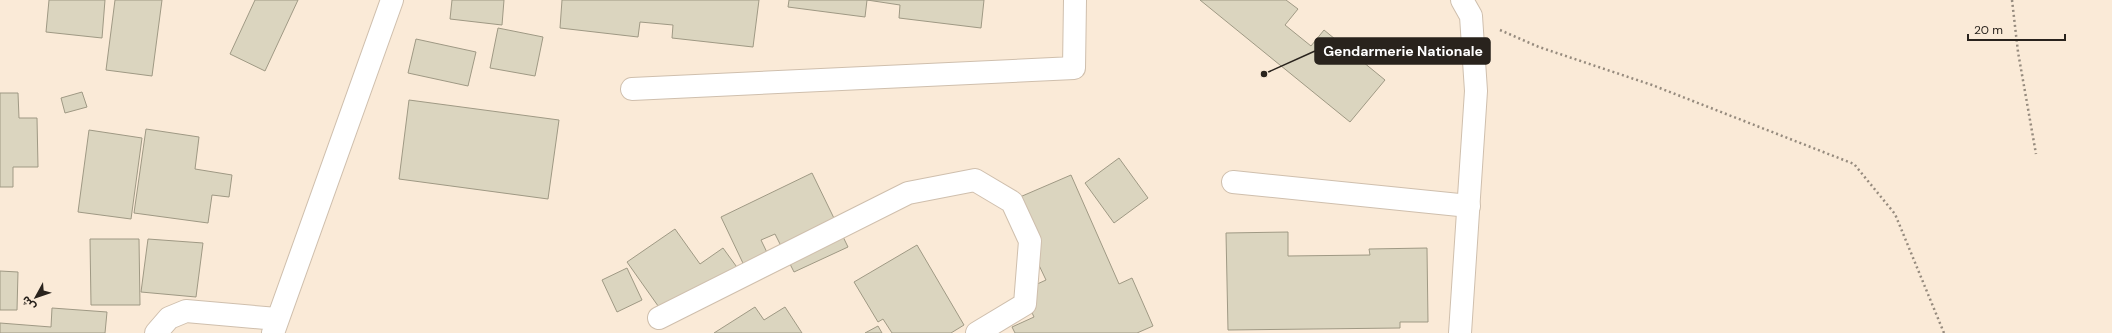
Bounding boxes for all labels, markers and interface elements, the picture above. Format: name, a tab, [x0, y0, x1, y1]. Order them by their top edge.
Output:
scale bar	[1968, 16, 2065, 42]
text: 20 m	[1974, 22, 2003, 38]
callout: Gendarmerie Nationale	[1315, 38, 1490, 64]
text: Gendarmerie Nationale	[1323, 42, 1483, 60]
north arrow	[16, 277, 56, 317]
text: ش	[18, 293, 39, 314]

